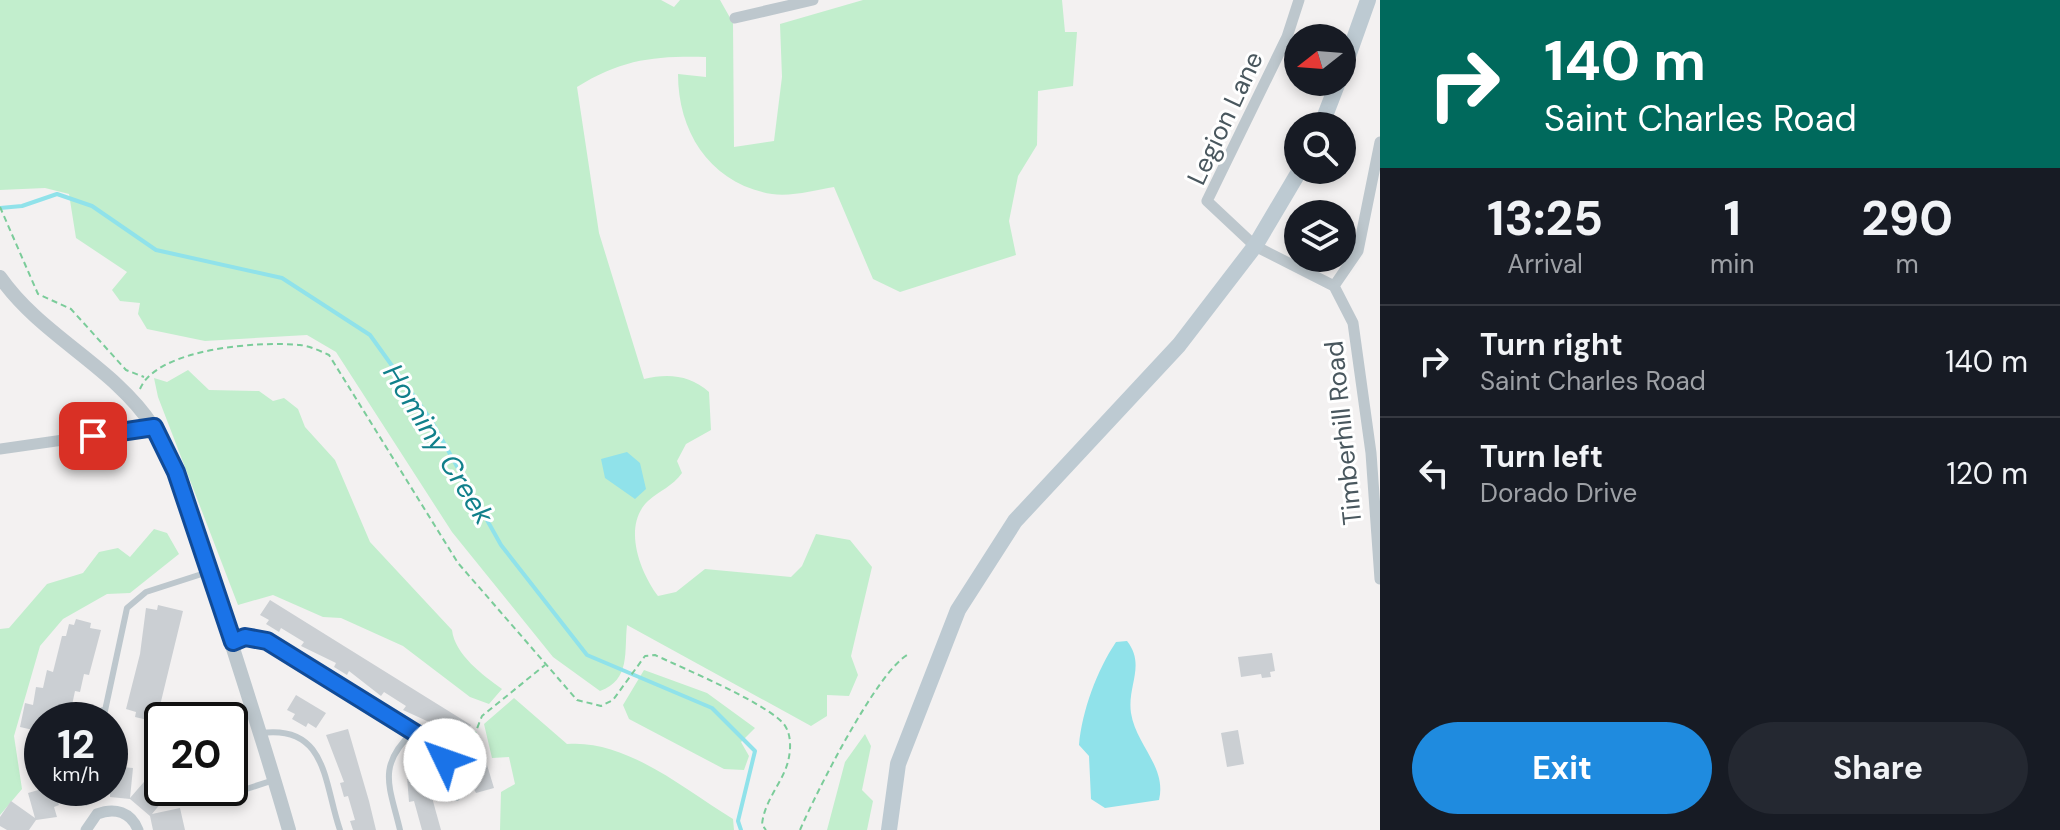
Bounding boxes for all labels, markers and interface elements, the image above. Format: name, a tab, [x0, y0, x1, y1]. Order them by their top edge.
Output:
north arrow	[1284, 24, 1356, 96]
map controls	[1284, 24, 1356, 272]
text: 140 m	[1544, 24, 1706, 97]
icon: right	[1412, 32, 1516, 136]
street label: Legion Lane	[1179, 46, 1271, 190]
text: Saint Charles Road	[1544, 95, 1857, 142]
button: search	[1284, 112, 1356, 184]
text: 13:25	[1487, 187, 1603, 250]
text: 1	[1723, 187, 1741, 250]
text: 290	[1861, 187, 1953, 250]
button: layers	[1284, 200, 1356, 272]
text: Arrival	[1507, 247, 1583, 281]
text: min	[1710, 247, 1754, 281]
text: m	[1896, 247, 1919, 281]
text: Turn right	[1480, 325, 1623, 364]
street label: Timberhill Road	[1316, 339, 1370, 527]
icon: right	[1412, 339, 1456, 383]
text: 140 m	[1945, 342, 2028, 381]
water label: Hominy Creek	[374, 357, 503, 532]
text: Saint Charles Road	[1480, 364, 1706, 398]
pin	[59, 402, 127, 470]
icon: arrive	[71, 414, 115, 458]
text: Turn left	[1480, 437, 1603, 476]
icon: left	[1412, 451, 1456, 495]
text: 120 m	[1946, 454, 2028, 493]
text: Dorado Drive	[1480, 476, 1637, 510]
speed limit sign: 20	[144, 702, 248, 806]
text: 12	[57, 718, 95, 770]
position arrow	[403, 718, 487, 802]
button: Exit	[1412, 722, 1712, 814]
button: Share	[1728, 722, 2028, 814]
text: km/h	[52, 761, 100, 787]

